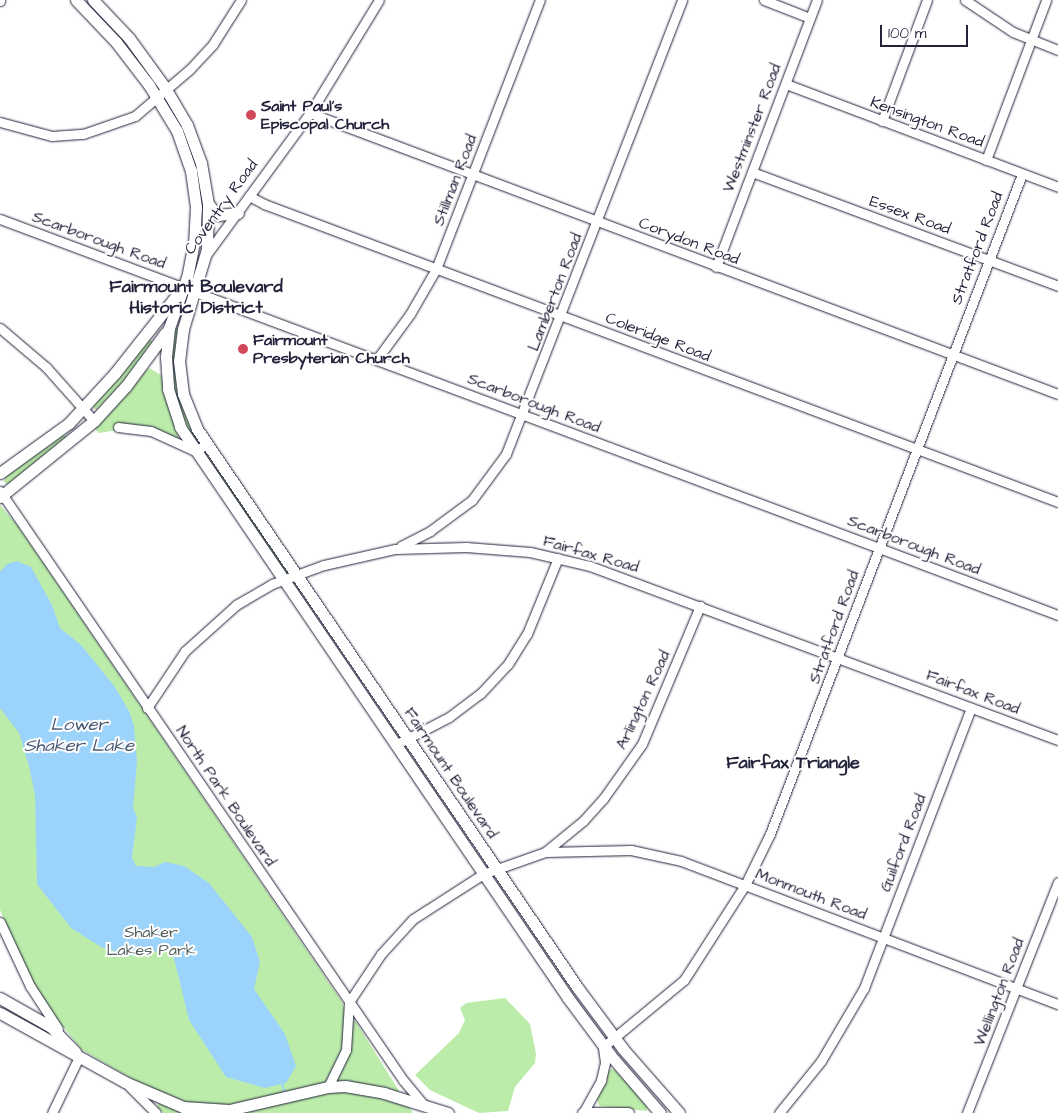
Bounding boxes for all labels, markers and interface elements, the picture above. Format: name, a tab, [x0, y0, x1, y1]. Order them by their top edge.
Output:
scale bar	[883, 15, 970, 47]
text: 100 m	[888, 23, 927, 44]
street label: Westminster Road	[719, 61, 785, 195]
street label: Kensington Road	[867, 93, 987, 151]
place label: Saint Paul's Episcopal Church	[261, 96, 389, 134]
marker: Saint Paul's Episcopal Church	[245, 109, 257, 121]
street label: Stillman Road	[429, 132, 481, 228]
street label: Coventry Road	[180, 156, 262, 258]
street label: Stratford Road	[947, 189, 1007, 307]
street label: Essex Road	[867, 191, 953, 239]
street label: Scarborough Road	[30, 207, 168, 273]
street label: Corydon Road	[636, 213, 742, 269]
street label: Lamberton Road	[524, 230, 586, 354]
district label: Fairmount Boulevard Historic District	[109, 277, 283, 320]
street label: Coleridge Road	[603, 308, 713, 366]
place label: Fairmount Presbyterian Church	[253, 330, 410, 368]
marker: Fairmount Presbyterian Church	[237, 343, 249, 355]
street label: Scarborough Road	[465, 369, 603, 437]
street label: Scarborough Road	[845, 511, 983, 579]
street label: Fairfax Road	[541, 531, 641, 577]
street label: Stratford Road	[805, 568, 863, 686]
street label: Arlington Road	[612, 648, 674, 752]
street label: Fairfax Road	[923, 665, 1023, 719]
street label: Fairmount Boulevard	[400, 704, 502, 842]
water label: Lower Shaker Lake	[24, 715, 134, 758]
street label: North Park Boulevard	[172, 722, 280, 870]
district label: Fairfax Triangle	[726, 752, 860, 774]
street label: Guilford Road	[876, 792, 930, 894]
street label: Monmouth Road	[753, 864, 869, 924]
park label: Shaker Lakes Park	[106, 922, 196, 960]
street label: Wellington Road	[970, 935, 1028, 1049]

